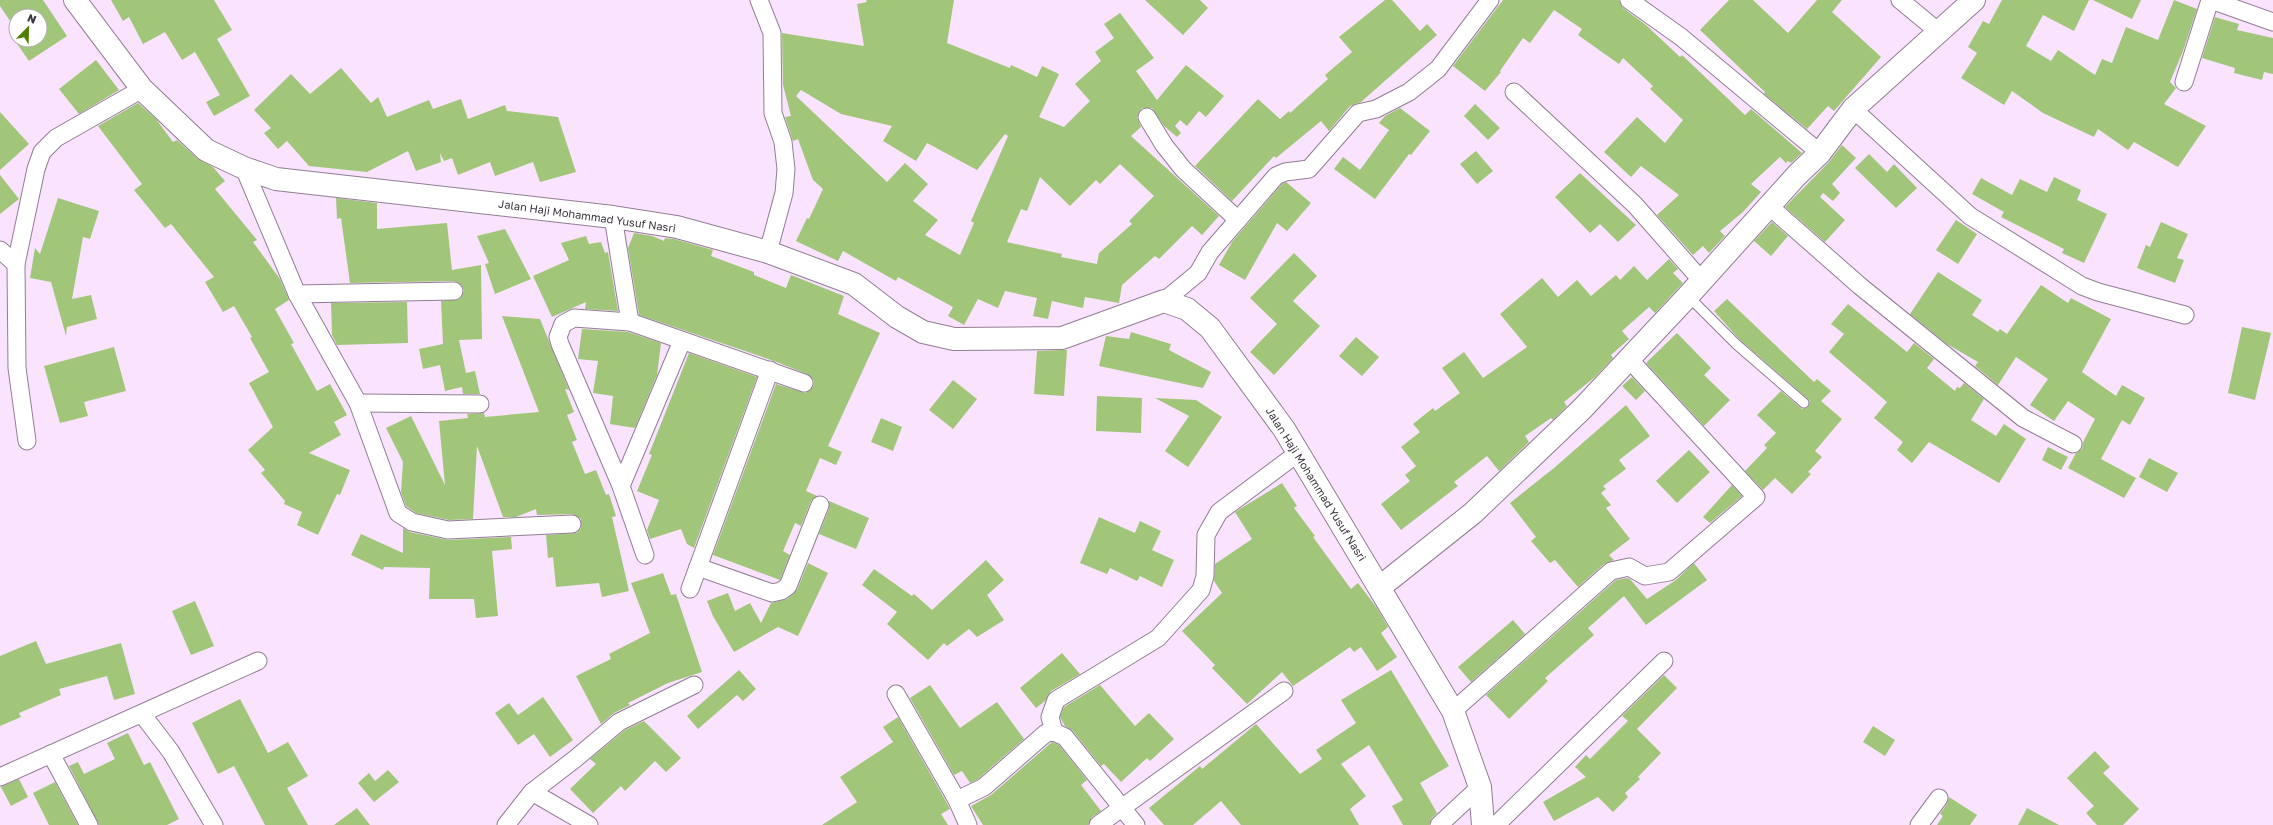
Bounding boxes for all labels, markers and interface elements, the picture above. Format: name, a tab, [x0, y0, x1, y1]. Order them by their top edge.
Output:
north arrow	[8, 8, 48, 48]
text: N	[26, 11, 38, 26]
street label: Jalan Haji Mohammad Yusuf Nasri	[498, 197, 677, 234]
street label: Jalan Haji Mohammad Yusuf Nasri	[1263, 404, 1369, 563]

